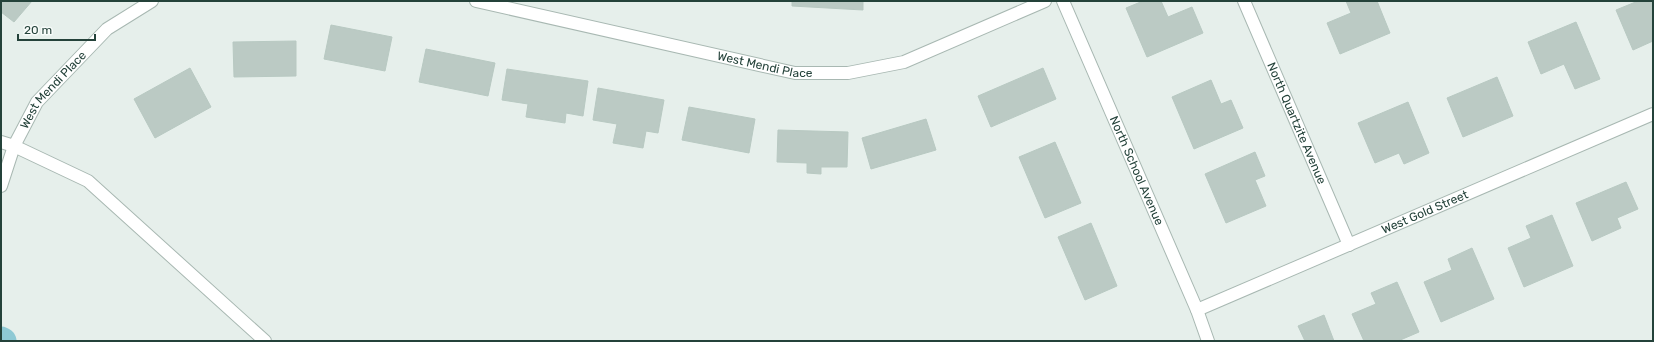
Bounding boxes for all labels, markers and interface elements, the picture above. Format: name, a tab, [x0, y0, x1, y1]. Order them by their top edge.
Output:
scale bar	[18, 16, 95, 42]
text: 20 m	[24, 23, 52, 37]
street label: West Mendi Place	[17, 48, 89, 131]
street label: West Mendi Place	[716, 49, 813, 80]
street label: North Quartzite Avenue	[1264, 60, 1329, 186]
street label: North School Avenue	[1107, 114, 1167, 228]
street label: West Gold Street	[1379, 187, 1470, 237]

